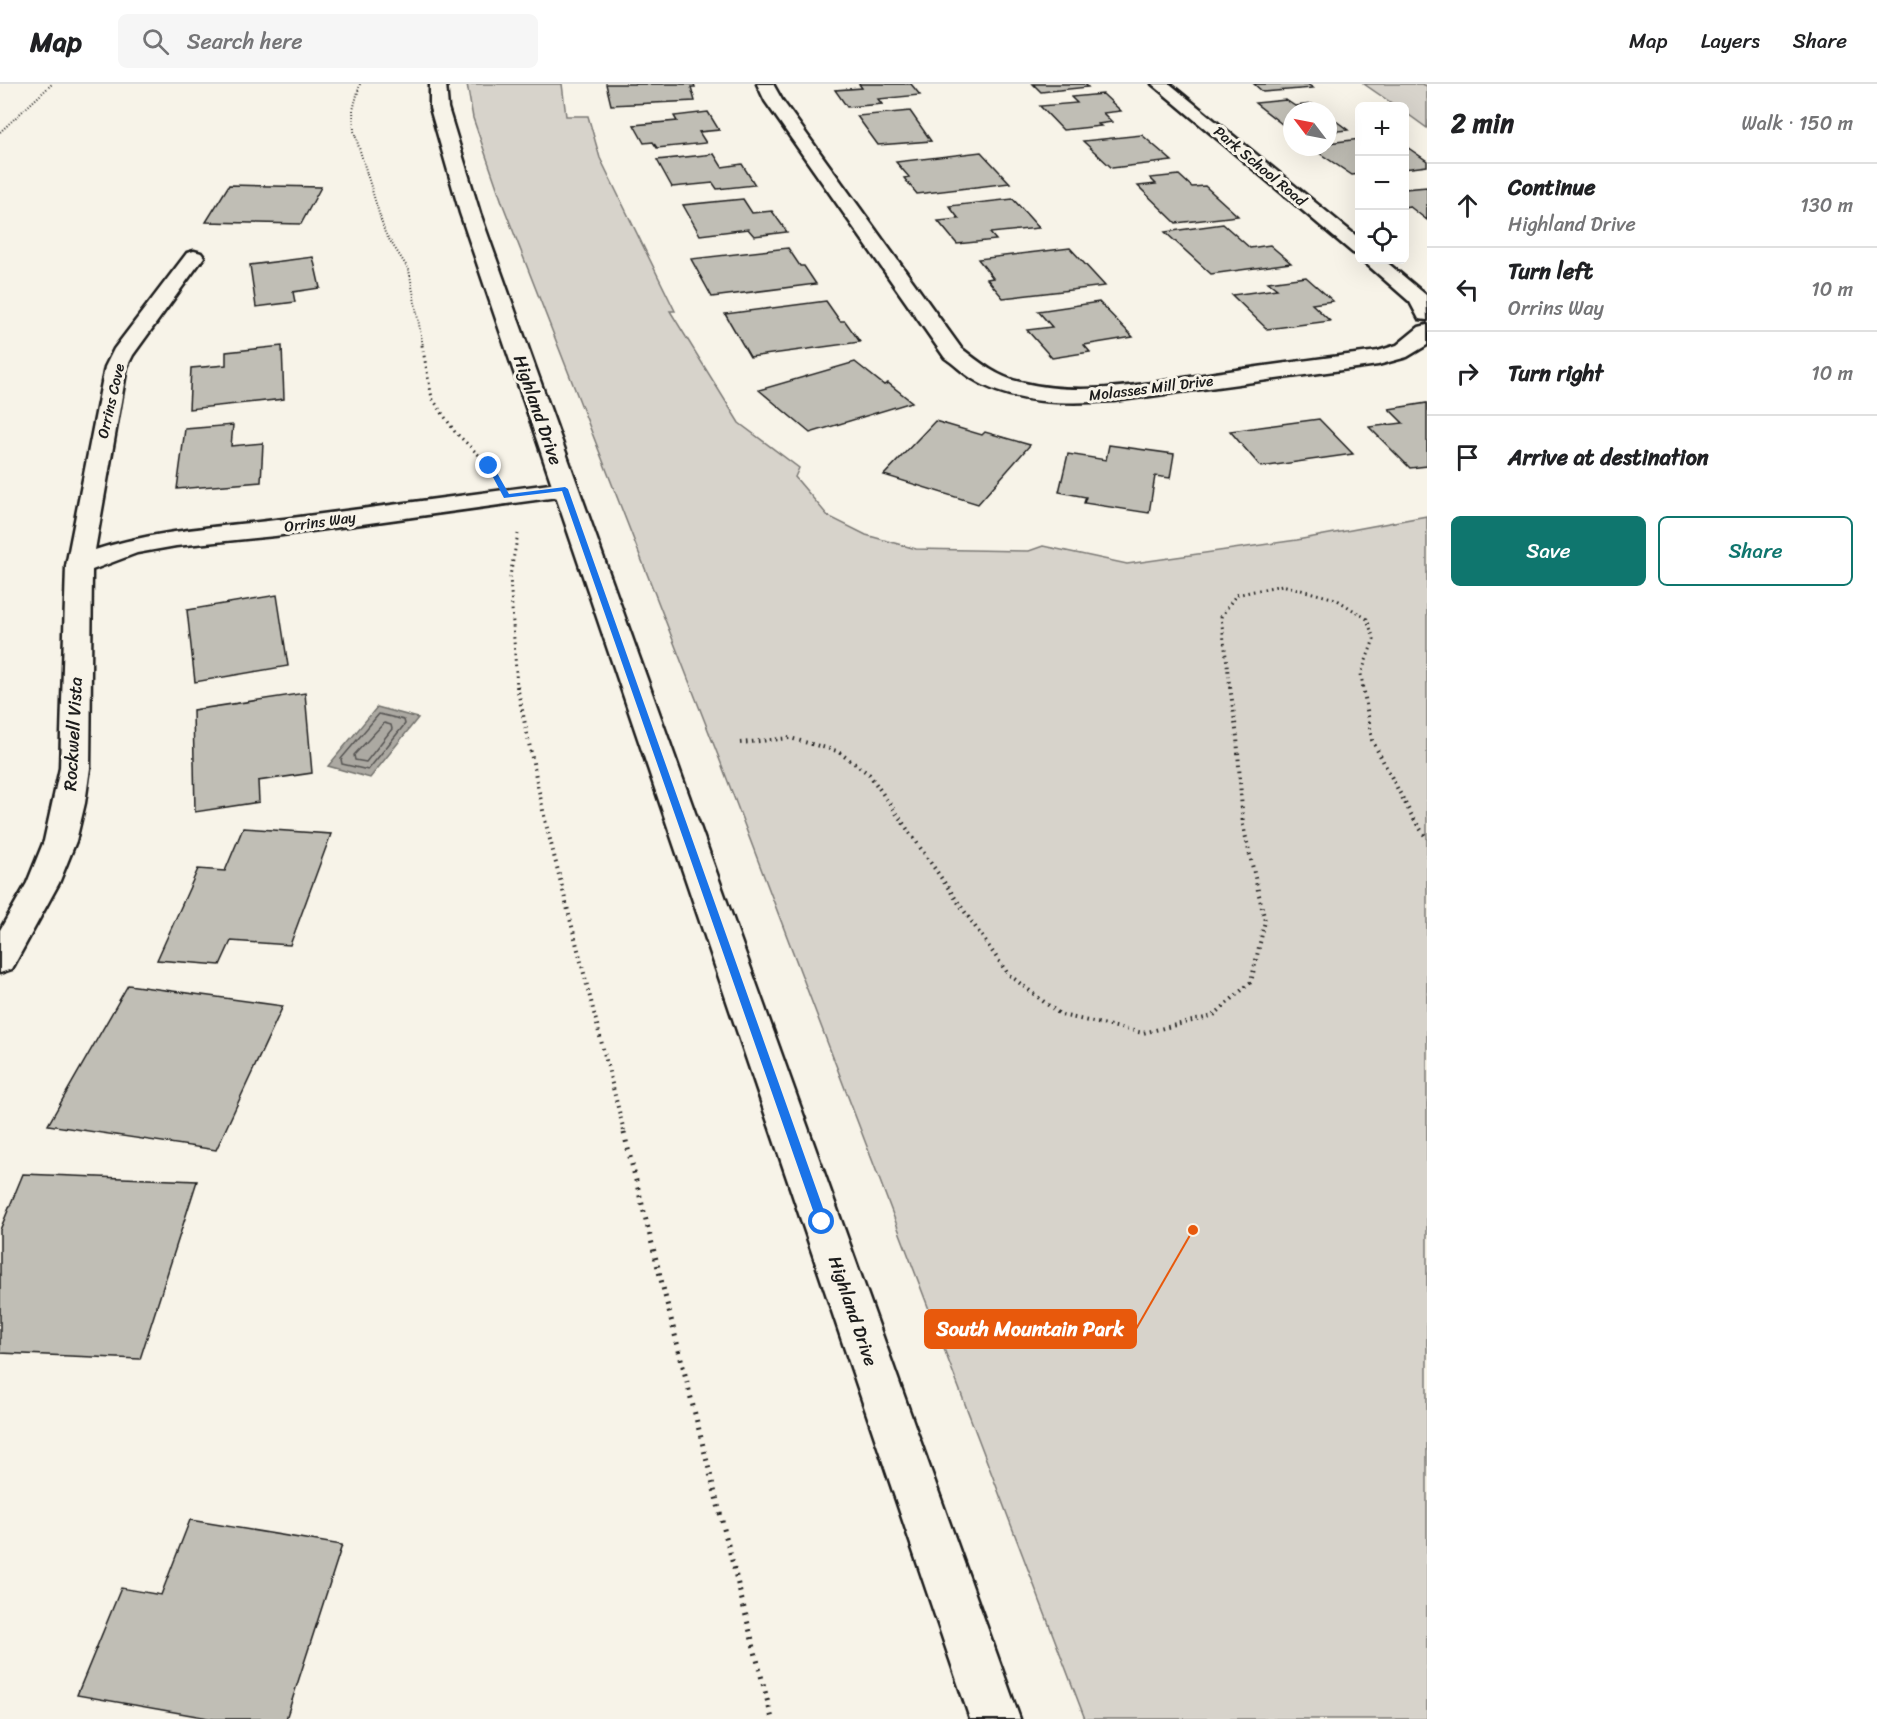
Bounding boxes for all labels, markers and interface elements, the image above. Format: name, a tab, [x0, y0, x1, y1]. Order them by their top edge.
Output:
search box	[118, 14, 538, 68]
text: Map	[30, 17, 82, 66]
text: Search here	[187, 22, 303, 61]
text: Map	[1629, 22, 1668, 60]
text: Layers	[1701, 22, 1760, 60]
text: Share	[1793, 22, 1847, 60]
icon: search	[139, 25, 172, 58]
text: 2 min	[1451, 100, 1514, 146]
north arrow	[1283, 102, 1337, 156]
map controls	[1355, 102, 1409, 264]
button: +	[1355, 102, 1409, 156]
text: Walk · 150 m	[1741, 106, 1853, 141]
street label: Park School Road	[1208, 119, 1313, 214]
button: −	[1355, 156, 1409, 210]
text: Continue	[1508, 168, 1596, 207]
text: 130 m	[1800, 188, 1853, 223]
icon: ahead	[1451, 189, 1484, 222]
text: Highland Drive	[1508, 207, 1636, 242]
button: locate	[1355, 210, 1409, 264]
text: Turn left	[1508, 252, 1593, 291]
text: 10 m	[1811, 272, 1853, 307]
icon: left	[1451, 273, 1484, 306]
text: Orrins Way	[1508, 291, 1604, 326]
street label: Highland Drive	[504, 350, 572, 470]
text: Turn right	[1508, 354, 1603, 393]
text: 10 m	[1811, 356, 1853, 391]
icon: right	[1451, 357, 1484, 390]
street label: Orrins Cove	[90, 361, 132, 441]
street label: Molasses Mill Drive	[1087, 367, 1215, 409]
text: Arrive at destination	[1508, 438, 1709, 477]
icon: arrive	[1451, 441, 1484, 474]
route end	[475, 452, 501, 478]
street label: Orrins Way	[283, 504, 358, 540]
button: Save	[1451, 516, 1646, 586]
button: Share	[1658, 516, 1853, 586]
street label: Rockwell Vista	[54, 676, 92, 792]
route start	[808, 1208, 834, 1234]
street label: Highland Drive	[819, 1251, 887, 1371]
callout: South Mountain Park	[925, 1310, 1136, 1348]
text: South Mountain Park	[935, 1312, 1125, 1347]

